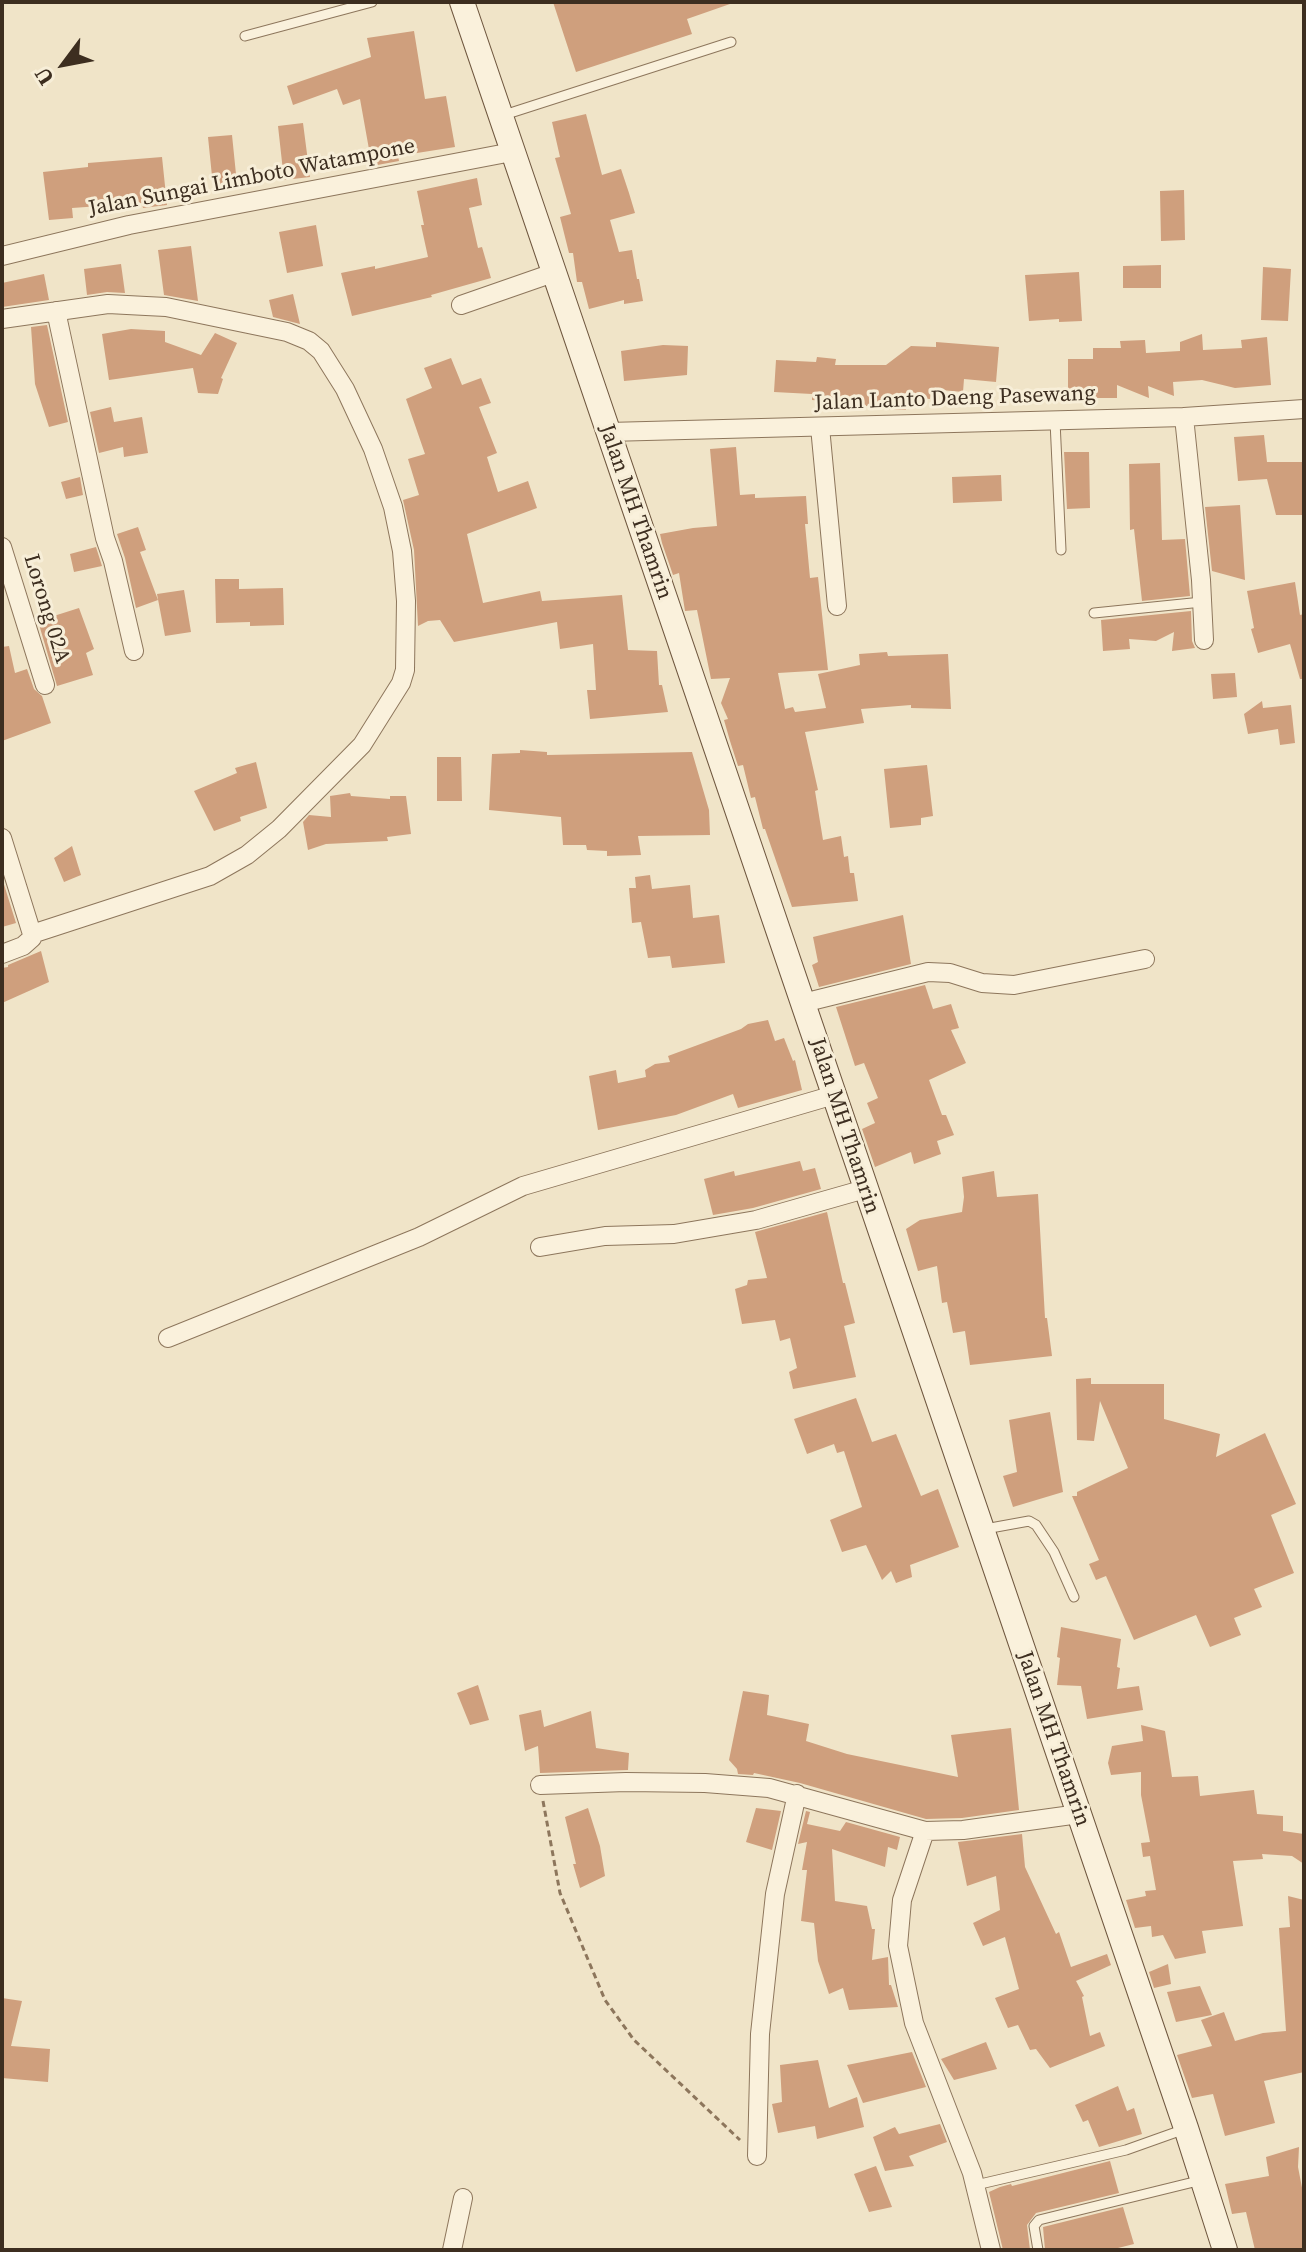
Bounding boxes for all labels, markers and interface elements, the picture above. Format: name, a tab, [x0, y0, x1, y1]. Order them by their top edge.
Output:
north arrow	[24, 24, 104, 104]
text: U	[27, 62, 61, 91]
street label: Jalan Sungai Limboto Watampone	[86, 133, 418, 223]
street label: Jalan Lanto Daeng Pasewang	[814, 381, 1096, 417]
street label: Jalan MH Thamrin	[593, 421, 677, 603]
street label: Lorong 02A	[17, 551, 75, 667]
street label: Jalan MH Thamrin	[803, 1035, 885, 1217]
street label: Jalan MH Thamrin	[1011, 1648, 1095, 1830]

